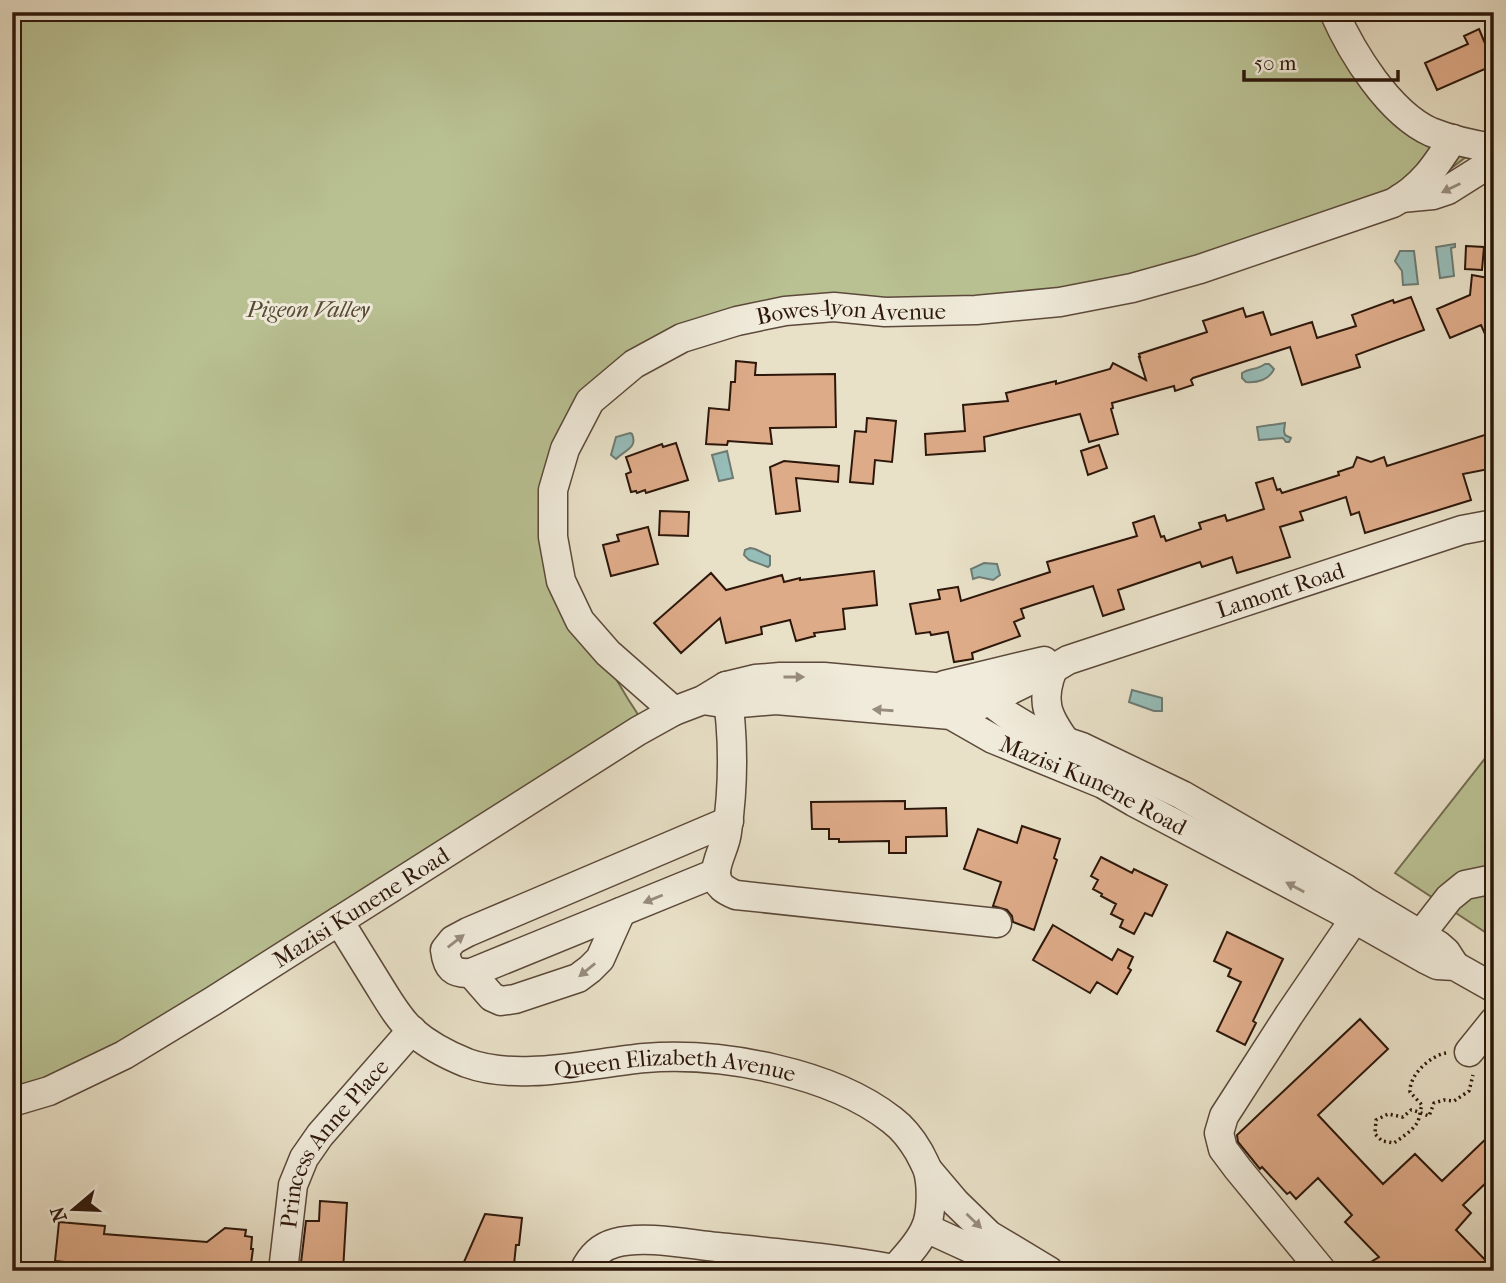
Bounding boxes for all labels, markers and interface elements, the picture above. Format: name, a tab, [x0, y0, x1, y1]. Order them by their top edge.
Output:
scale bar	[1244, 38, 1398, 82]
text: 50 m	[1254, 51, 1297, 75]
one-way arrow	[1440, 181, 1460, 193]
street label: Bowes-lyon Avenue	[754, 294, 946, 331]
park label: Pigeon Valley	[246, 296, 370, 323]
street label: Lamont Road	[1213, 557, 1348, 624]
one-way arrow	[783, 671, 805, 683]
one-way arrow	[871, 704, 893, 715]
street label: Mazisi Kunene Road	[996, 730, 1191, 841]
street label: Mazisi Kunene Road	[268, 841, 455, 974]
one-way arrow	[1285, 881, 1305, 892]
one-way arrow	[642, 894, 663, 905]
one-way arrow	[446, 933, 464, 948]
one-way arrow	[578, 963, 596, 978]
street label: Queen Elizabeth Avenue	[553, 1044, 799, 1088]
street label: Princess Anne Place	[275, 1053, 394, 1230]
north arrow	[38, 1174, 108, 1244]
text: N	[46, 1203, 72, 1225]
one-way arrow	[965, 1212, 982, 1228]

